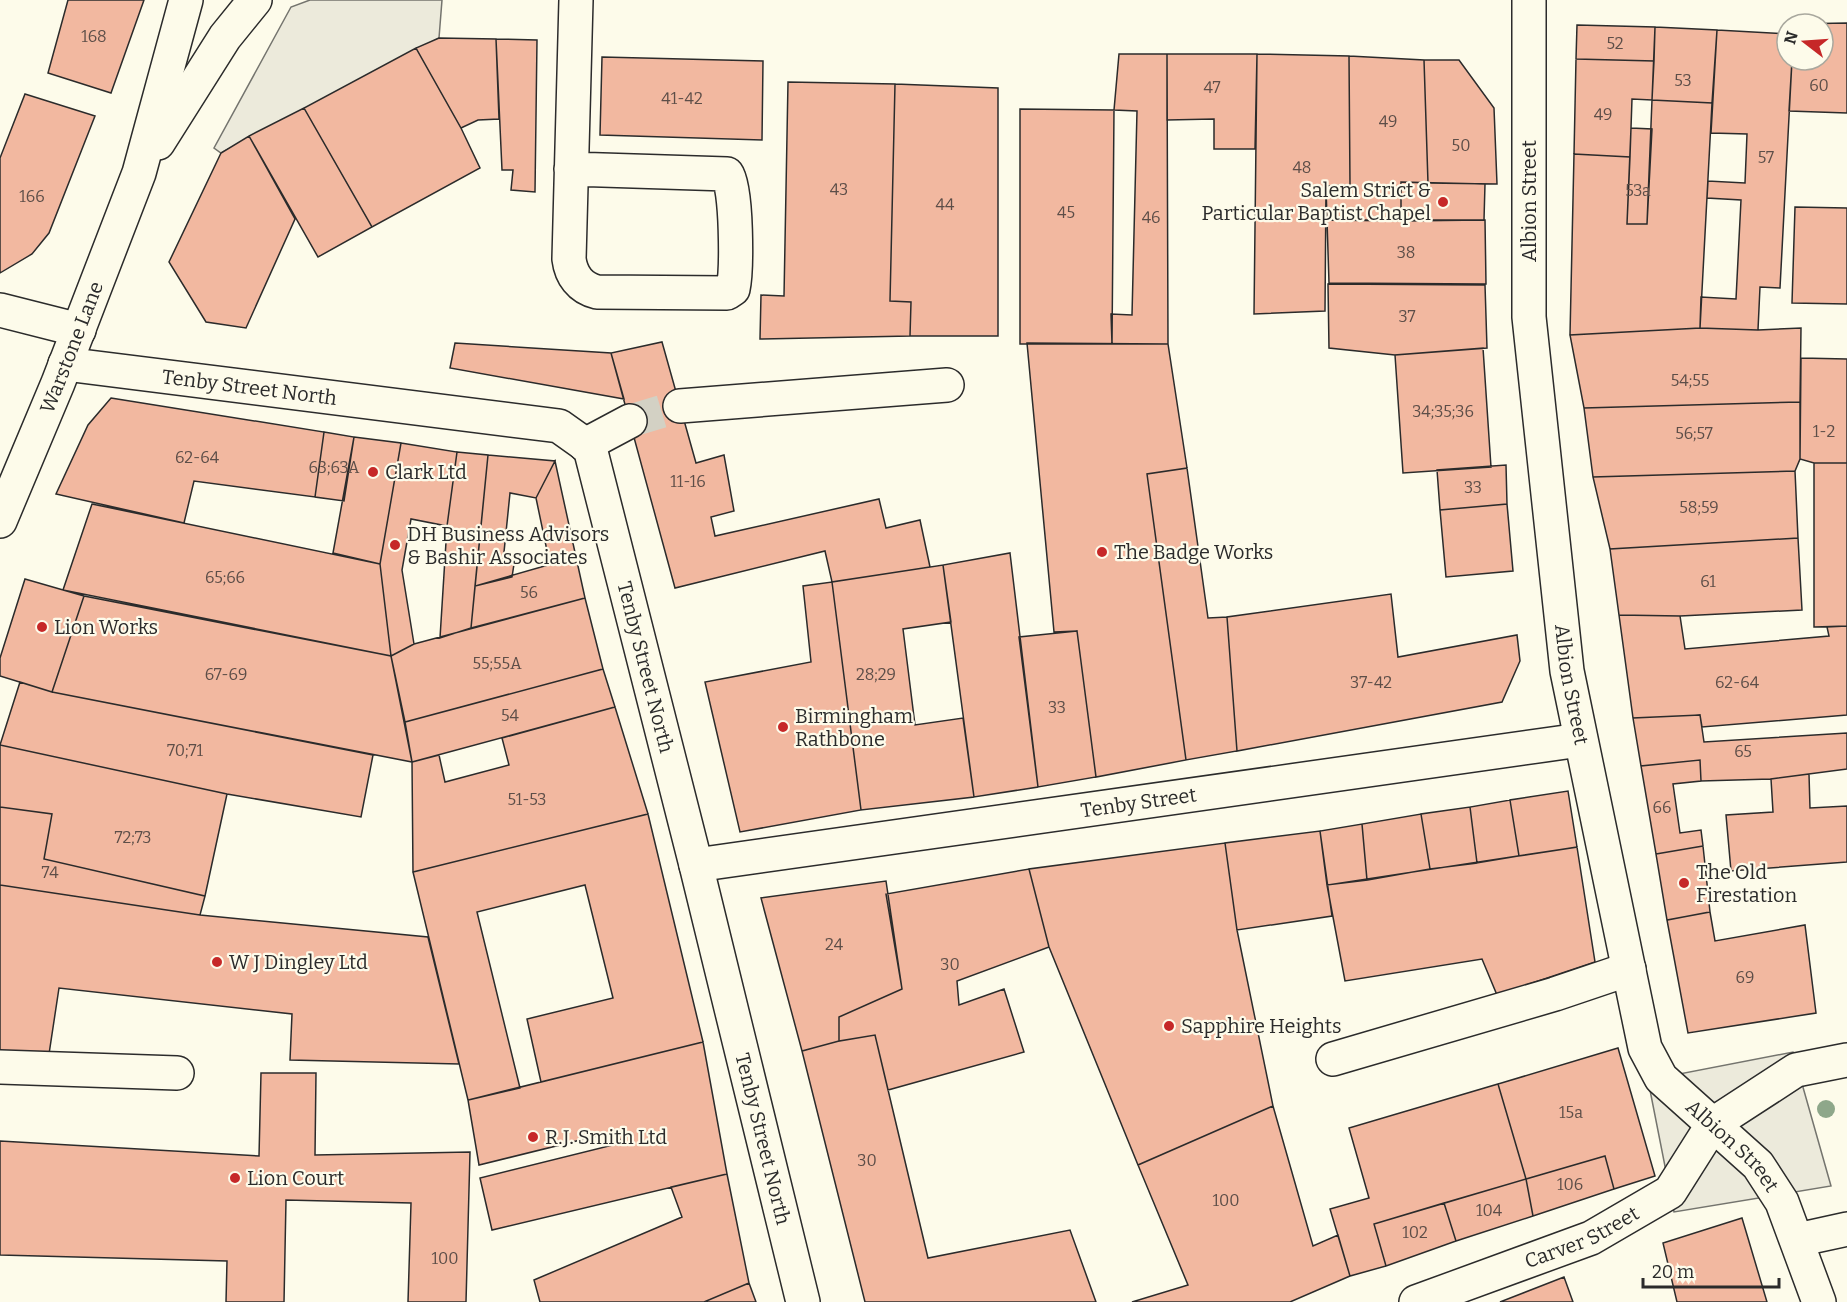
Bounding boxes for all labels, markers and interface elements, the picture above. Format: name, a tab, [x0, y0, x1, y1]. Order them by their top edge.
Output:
north arrow	[1775, 12, 1835, 72]
house number: 168	[81, 27, 107, 46]
text: N	[1780, 29, 1802, 46]
house number: 52	[1607, 34, 1623, 53]
house number: 53	[1674, 71, 1692, 90]
house number: 60	[1809, 76, 1829, 95]
house number: 47	[1203, 78, 1221, 97]
house number: 41-42	[661, 89, 703, 108]
house number: 49	[1594, 105, 1612, 124]
house number: 49	[1379, 112, 1397, 131]
house number: 50	[1452, 136, 1470, 155]
street label: Albion Street	[1517, 140, 1541, 262]
house number: 57	[1758, 148, 1774, 167]
house number: 48	[1293, 158, 1311, 177]
place label: Salem Strict & Particular Baptist Chapel	[1201, 178, 1431, 225]
house number: 43	[830, 180, 848, 199]
house number: 53a	[1625, 181, 1651, 200]
house number: 166	[19, 187, 45, 206]
house number: 44	[936, 195, 955, 214]
marker: Salem Strict & Particular Baptist Chapel	[1436, 195, 1450, 209]
house number: 45	[1057, 203, 1075, 222]
house number: 46	[1142, 208, 1160, 227]
house number: 38	[1397, 243, 1415, 262]
street label: Warstone Lane	[35, 278, 108, 417]
house number: 37	[1398, 307, 1416, 326]
street label: Tenby Street North	[161, 364, 339, 410]
house number: 54;55	[1671, 371, 1709, 390]
house number: 34;35;36	[1412, 402, 1474, 421]
house number: 1-2	[1813, 422, 1835, 441]
house number: 56;57	[1675, 424, 1713, 443]
house number: 62-64	[175, 448, 220, 467]
house number: 63;63A	[309, 458, 360, 477]
place label: Clark Ltd	[385, 460, 467, 484]
marker: Clark Ltd	[366, 465, 380, 479]
house number: 11-16	[670, 472, 706, 491]
house number: 33	[1464, 478, 1482, 497]
house number: 58;59	[1679, 498, 1719, 517]
place label: DH Business Advisors & Bashir Associates	[407, 522, 609, 569]
marker: DH Business Advisors & Bashir Associates	[388, 538, 402, 552]
place label: The Badge Works	[1114, 540, 1273, 564]
marker: The Badge Works	[1095, 545, 1109, 559]
house number: 65;66	[205, 568, 245, 587]
house number: 61	[1700, 572, 1716, 591]
street label: Tenby Street North	[612, 579, 679, 756]
house number: 56	[520, 583, 538, 602]
place label: Lion Works	[54, 615, 158, 639]
marker: Lion Works	[35, 620, 49, 634]
street label: Albion Street	[1550, 623, 1594, 747]
house number: 55;55A	[472, 654, 522, 673]
house number: 67-69	[205, 665, 247, 684]
house number: 28;29	[856, 665, 896, 684]
house number: 37-42	[1350, 673, 1392, 692]
house number: 62-64	[1715, 673, 1760, 692]
house number: 33	[1048, 698, 1066, 717]
place label: Birmingham Rathbone	[795, 704, 913, 751]
house number: 54	[501, 706, 520, 725]
marker: Birmingham Rathbone	[776, 720, 790, 734]
house number: 70;71	[167, 741, 204, 760]
house number: 65	[1734, 742, 1752, 761]
street label: Tenby Street	[1079, 782, 1198, 822]
house number: 51-53	[508, 790, 546, 809]
house number: 66	[1653, 798, 1671, 817]
house number: 72;73	[115, 828, 151, 847]
place label: The Old Firestation	[1696, 860, 1797, 907]
house number: 74	[41, 863, 59, 882]
marker: The Old Firestation	[1677, 876, 1691, 890]
house number: 24	[825, 935, 844, 954]
place label: W J Dingley Ltd	[229, 950, 368, 974]
marker: W J Dingley Ltd	[210, 955, 224, 969]
house number: 30	[940, 955, 960, 974]
house number: 69	[1736, 968, 1754, 987]
place label: Sapphire Heights	[1181, 1014, 1341, 1038]
marker: Sapphire Heights	[1162, 1019, 1176, 1033]
street label: Tenby Street North	[730, 1050, 796, 1228]
street label: Albion Street	[1681, 1094, 1784, 1196]
house number: 15a	[1559, 1103, 1583, 1122]
place label: R.J. Smith Ltd	[545, 1125, 667, 1149]
marker: R.J. Smith Ltd	[526, 1130, 540, 1144]
house number: 30	[857, 1151, 877, 1170]
place label: Lion Court	[247, 1166, 344, 1190]
marker: Lion Court	[228, 1171, 242, 1185]
house number: 106	[1557, 1175, 1583, 1194]
house number: 100	[1212, 1191, 1240, 1210]
house number: 104	[1476, 1201, 1503, 1220]
street label: Carver Street	[1521, 1201, 1643, 1273]
house number: 102	[1402, 1223, 1428, 1242]
house number: 100	[431, 1249, 459, 1268]
scale bar	[1643, 1251, 1780, 1289]
text: 20 m	[1652, 1261, 1694, 1283]

